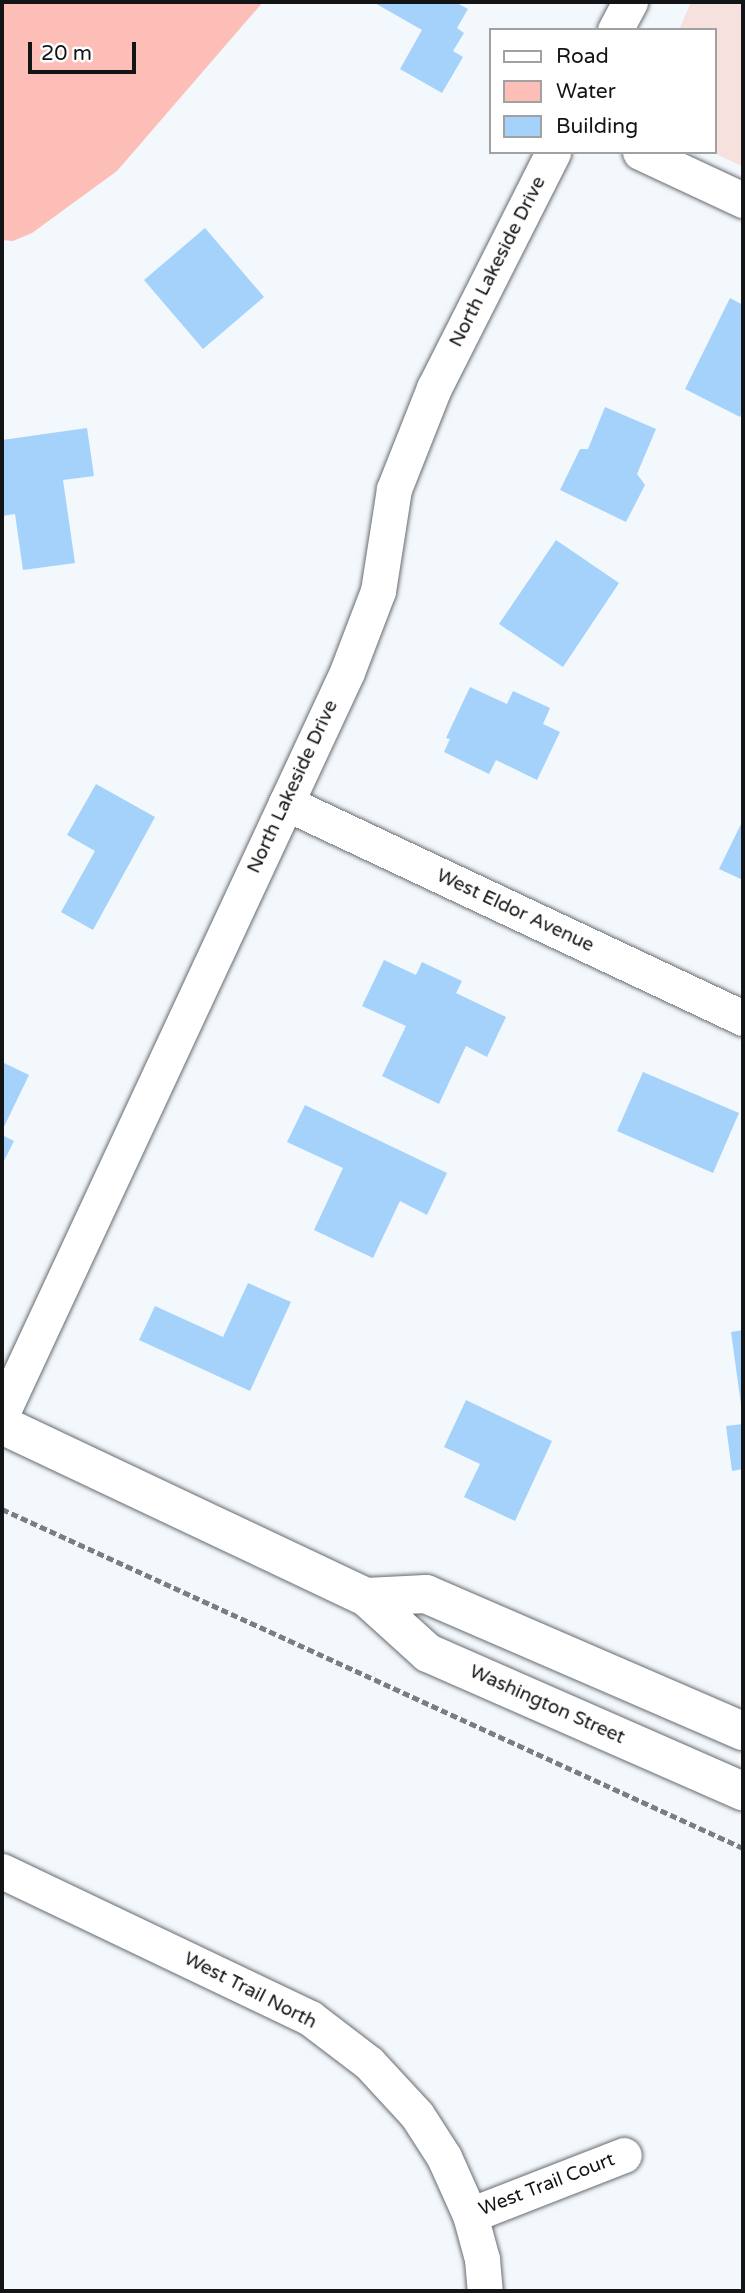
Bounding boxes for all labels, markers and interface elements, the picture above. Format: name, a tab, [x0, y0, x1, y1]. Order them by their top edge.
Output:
scale bar	[32, 28, 140, 72]
legend	[490, 28, 717, 154]
text: 20 m	[41, 41, 92, 66]
text: Road	[556, 44, 609, 69]
text: Water	[556, 79, 616, 104]
text: Building	[556, 114, 638, 139]
street label: North Lakeside Drive	[445, 173, 551, 351]
street label: North Lakeside Drive	[243, 697, 343, 877]
street label: West Eldor Avenue	[433, 865, 597, 957]
street label: Washington Street	[466, 1661, 628, 1749]
street label: West Trail North	[180, 1948, 320, 2034]
street label: West Trail Court	[476, 2149, 618, 2221]

